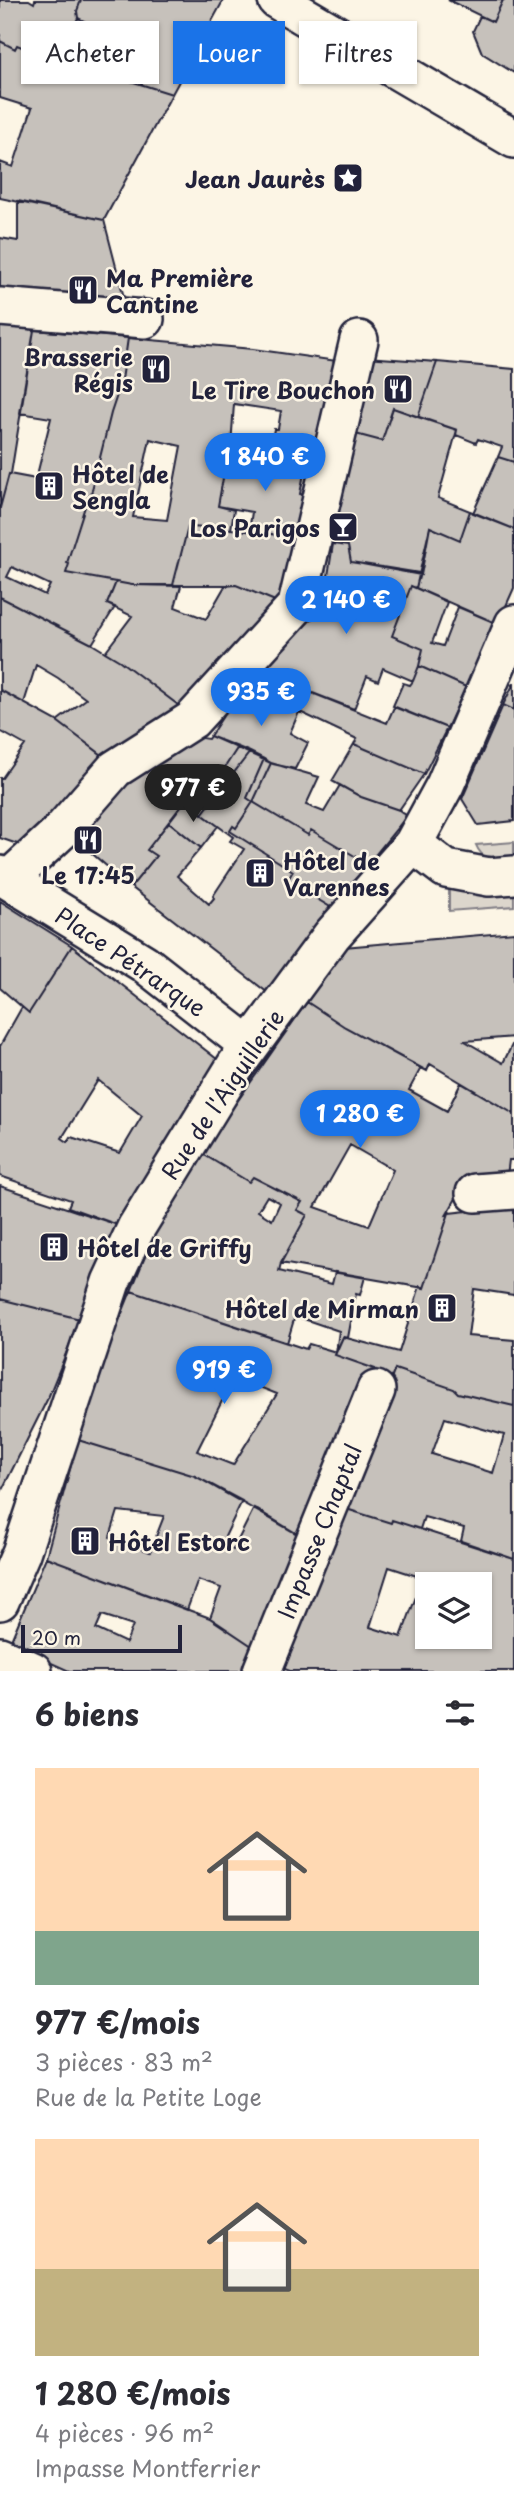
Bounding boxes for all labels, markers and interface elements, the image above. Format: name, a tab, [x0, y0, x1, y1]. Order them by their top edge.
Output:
chip: Acheter	[21, 21, 159, 84]
chip: Louer	[173, 21, 285, 84]
chip: Filtres	[299, 21, 417, 84]
place label: Jean Jaurès	[185, 161, 325, 196]
place icon: Jean Jaurès	[331, 161, 365, 195]
place label: Ma Première Cantine	[106, 260, 254, 321]
restaurant icon: Ma Première Cantine	[66, 273, 100, 307]
place label: Brasserie Régis	[23, 339, 134, 400]
restaurant icon: Brasserie Régis	[139, 352, 173, 386]
place label: Le Tire Bouchon	[191, 372, 375, 407]
restaurant icon: Le Tire Bouchon	[381, 372, 415, 406]
pin: 1 840 €	[200, 434, 330, 493]
text: 1 840 €	[221, 438, 309, 473]
place label: Hôtel de Sengla	[72, 456, 169, 517]
building icon: Hôtel de Sengla	[32, 469, 66, 503]
place label: Los Parigos	[190, 510, 320, 545]
bar icon: Los Parigos	[326, 510, 360, 544]
pin: 2 140 €	[281, 576, 411, 636]
text: 2 140 €	[301, 581, 391, 616]
pin: 935 €	[212, 668, 310, 728]
text: 935 €	[227, 673, 295, 708]
pin: 977 €	[144, 764, 242, 824]
text: 977 €	[161, 769, 225, 804]
restaurant icon: Le 17:45	[71, 823, 105, 857]
place label: Hôtel de Varennes	[283, 843, 389, 904]
building icon: Hôtel de Varennes	[243, 856, 277, 890]
place label: Le 17:45	[41, 857, 135, 892]
street label: Place Pétrarque	[49, 898, 213, 1024]
street label: Rue de l'Aiguillerie	[152, 1002, 292, 1186]
pin: 1 280 €	[295, 1090, 425, 1150]
text: 1 280 €	[316, 1095, 404, 1130]
building icon: Hôtel de Griffy	[37, 1230, 71, 1264]
place label: Hôtel de Griffy	[77, 1230, 251, 1265]
place label: Hôtel de Mirman	[225, 1291, 419, 1326]
building icon: Hôtel de Mirman	[425, 1291, 459, 1325]
pin: 919 €	[175, 1346, 273, 1406]
text: 919 €	[192, 1351, 256, 1386]
street label: Impasse Chaptal	[268, 1438, 370, 1624]
building icon: Hôtel Estorc	[68, 1524, 102, 1558]
place label: Hôtel Estorc	[108, 1524, 250, 1559]
map controls	[415, 1572, 492, 1649]
button: layers	[415, 1572, 492, 1649]
scale bar	[21, 1622, 182, 1654]
text: 20 m	[32, 1623, 81, 1651]
text: 6 biens	[35, 1691, 139, 1736]
icon: filters	[441, 1694, 479, 1732]
icon: home	[194, 1813, 320, 1939]
text: 977 €/mois	[35, 1999, 200, 2044]
text: 3 pièces · 83 m²	[35, 2044, 213, 2079]
text: Rue de la Petite Loge	[35, 2079, 262, 2114]
icon: home	[194, 2184, 320, 2310]
text: 1 280 €/mois	[35, 2370, 230, 2415]
text: 4 pièces · 96 m²	[35, 2415, 214, 2450]
text: Impasse Montferrier	[35, 2450, 260, 2485]

